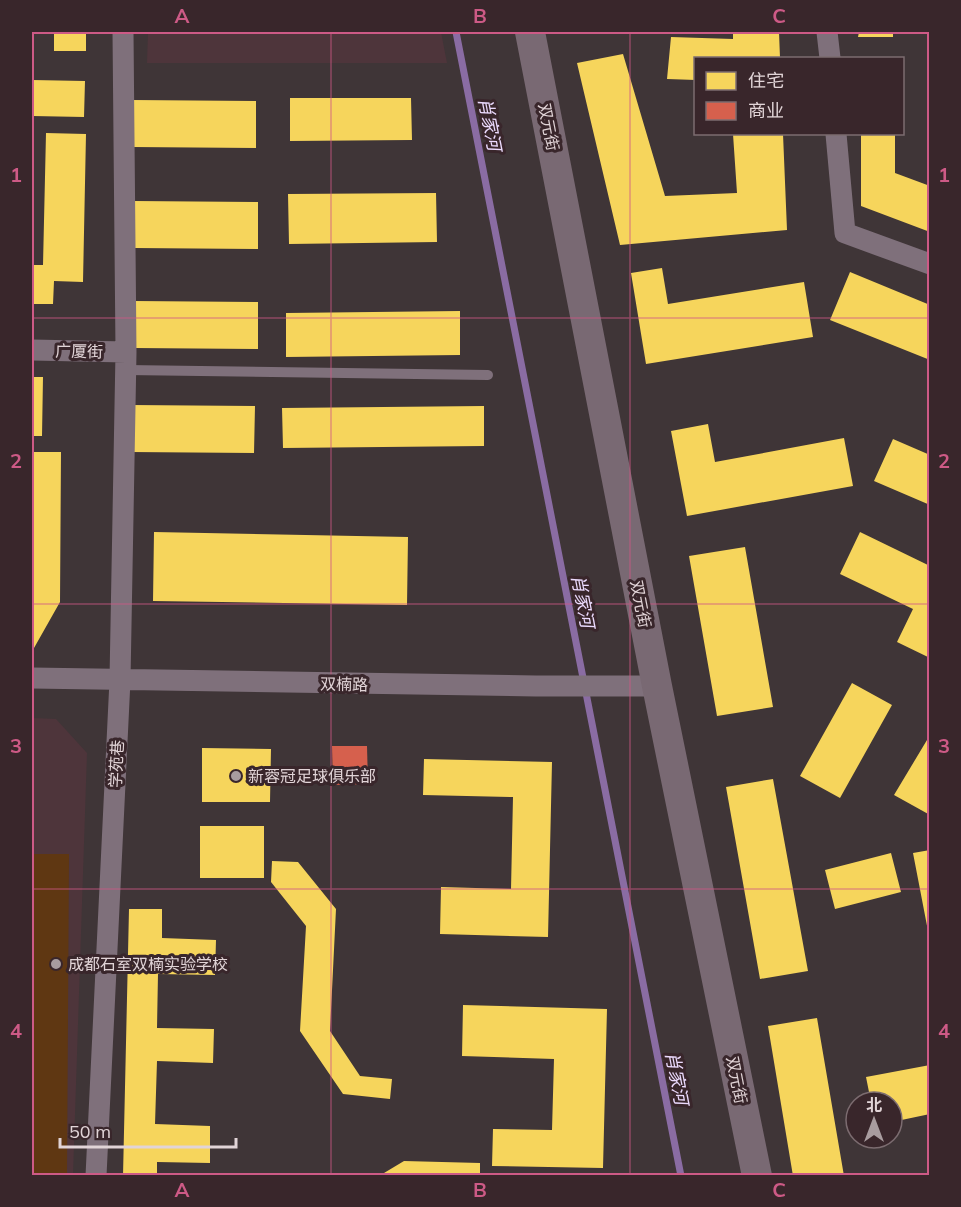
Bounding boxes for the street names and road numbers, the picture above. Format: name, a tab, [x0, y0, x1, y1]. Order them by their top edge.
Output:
street label: 双元街	[535, 102, 563, 152]
street label: 广厦街	[55, 341, 103, 361]
street label: 双元街	[627, 579, 655, 629]
street label: 双楠路	[320, 674, 368, 694]
street label: 学苑巷	[105, 740, 127, 788]
street label: 双元街	[723, 1055, 751, 1105]

